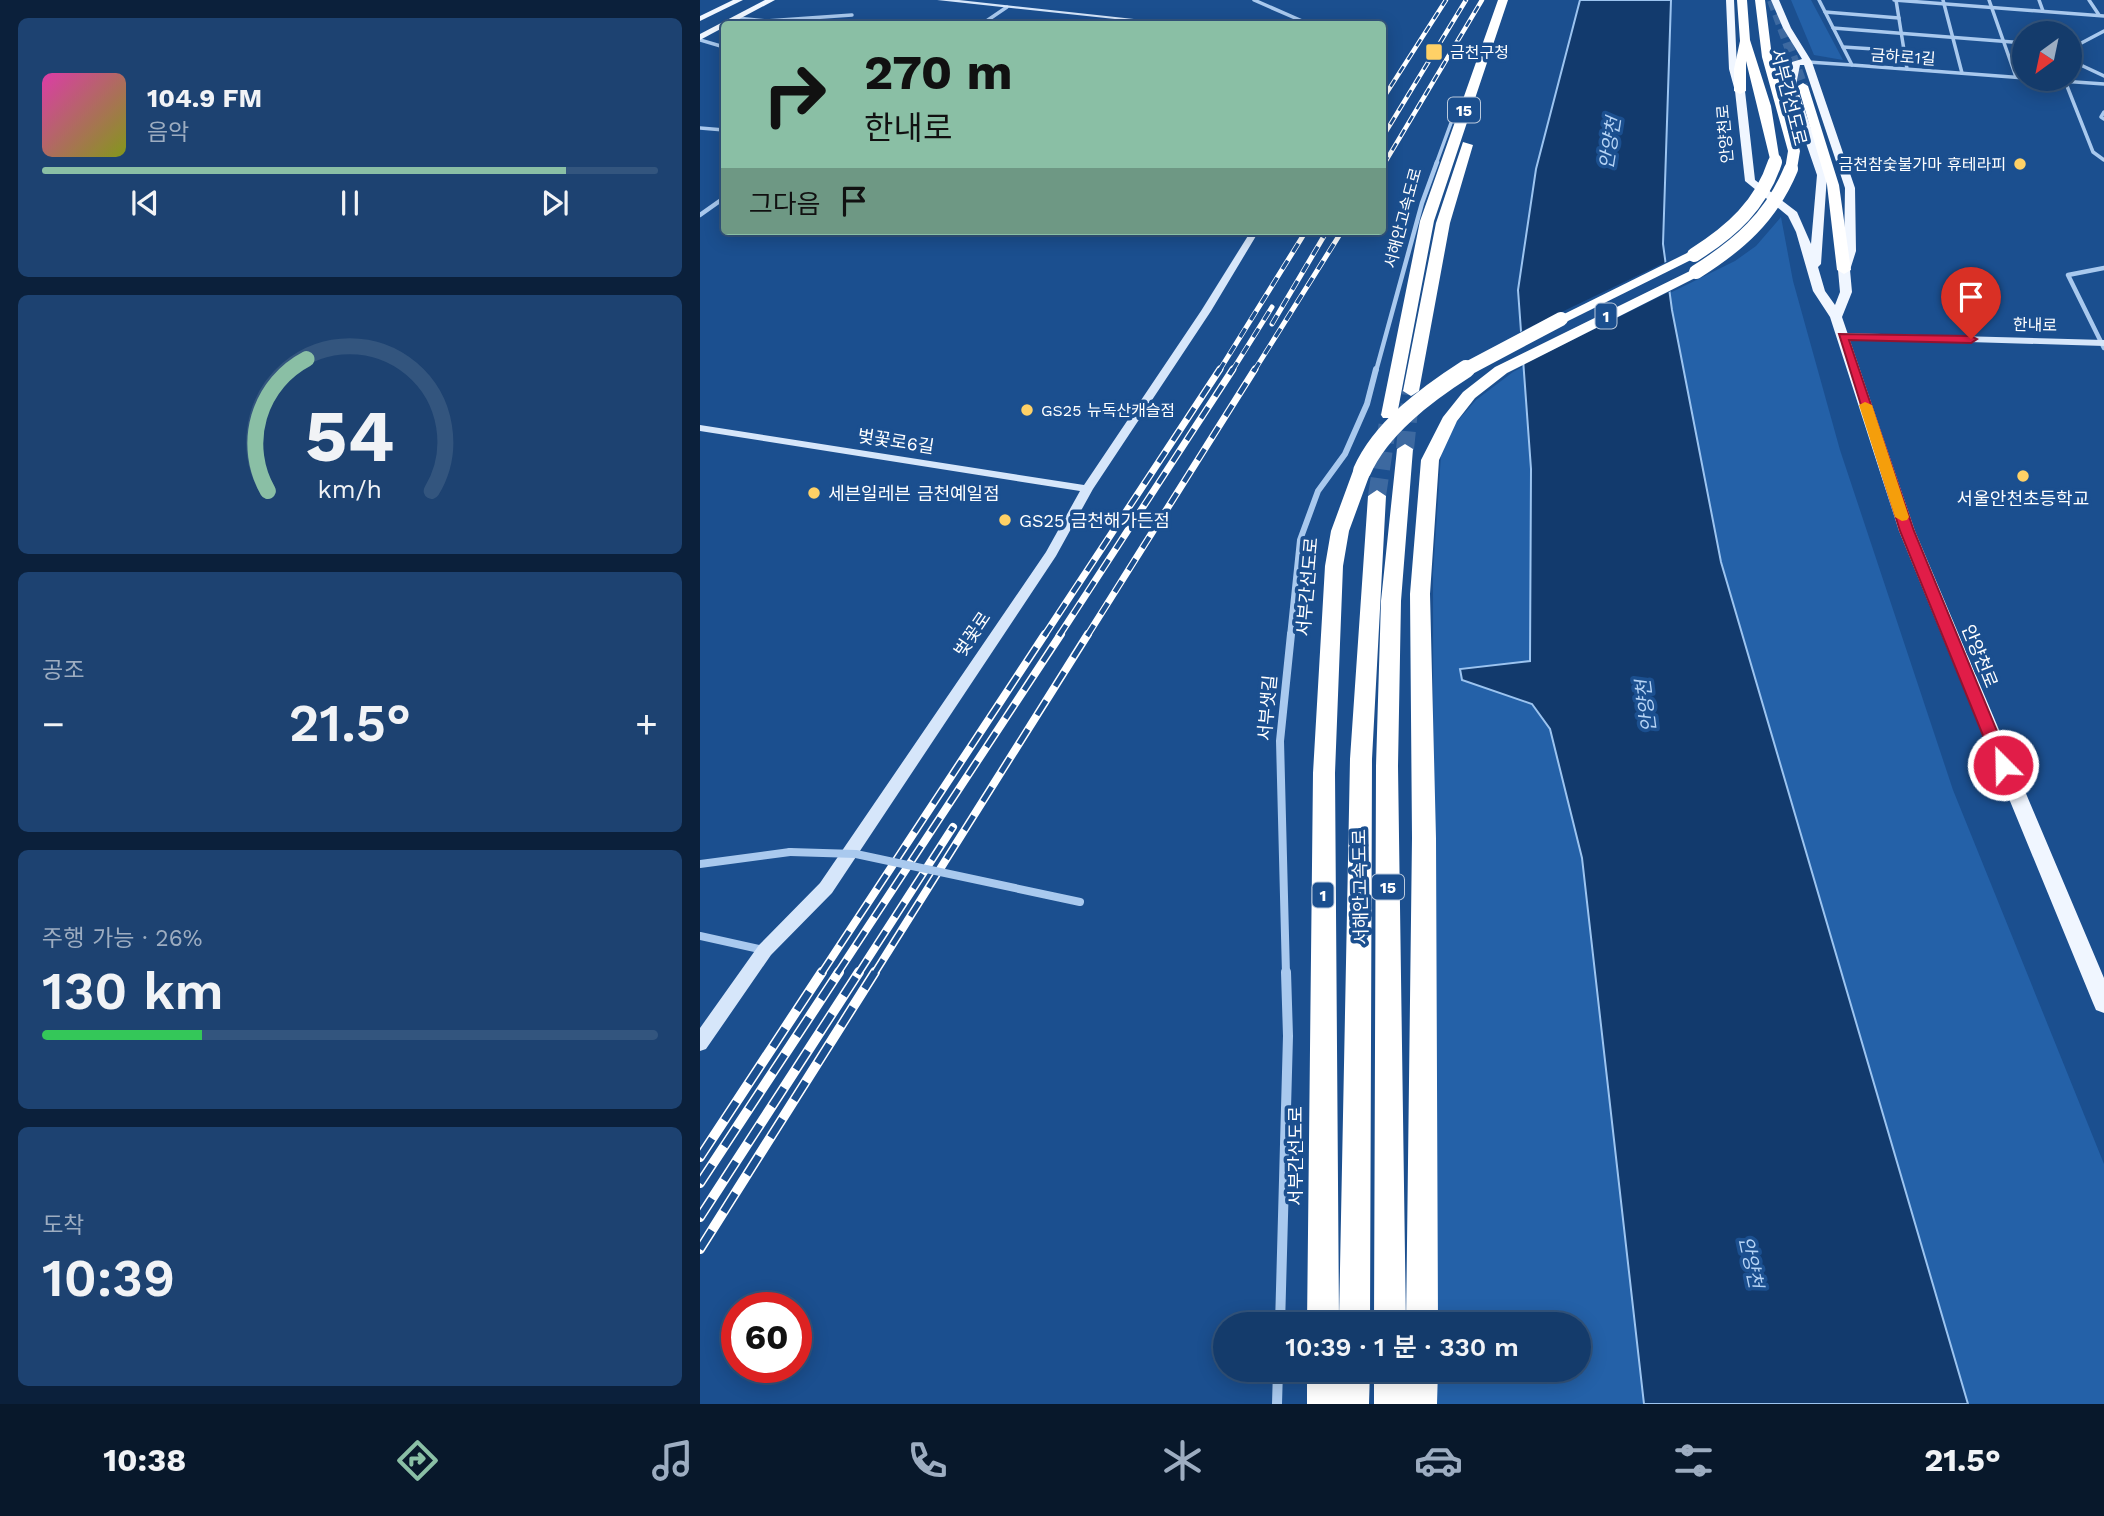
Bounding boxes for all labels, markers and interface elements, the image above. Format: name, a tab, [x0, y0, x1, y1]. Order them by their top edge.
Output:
north arrow	[2012, 21, 2082, 91]
map controls	[2012, 21, 2082, 91]
marker: 금천구청	[1424, 42, 1444, 62]
text: 270 m	[864, 43, 1013, 101]
place label: 금천구청	[1450, 43, 1509, 62]
street label: 금하로1길	[1870, 45, 1936, 69]
street label: 서부간선도로	[1767, 46, 1811, 148]
icon: right	[749, 49, 840, 140]
text: 104.9 FM	[147, 83, 262, 113]
road number: 15	[1448, 97, 1480, 122]
street label: 안양천로	[1713, 104, 1737, 164]
text: 한내로	[864, 109, 952, 147]
water label: 안양천	[1595, 114, 1626, 171]
text: 음악	[147, 119, 189, 146]
place label: 금천참숯불가마 휴테라피	[1839, 155, 2006, 174]
marker: 금천참숯불가마 휴테라피	[2012, 156, 2028, 172]
street label: 서해안고속도로	[1380, 166, 1426, 270]
icon: arrive	[835, 182, 873, 220]
icon: previous	[126, 184, 164, 222]
icon: pause	[331, 184, 369, 222]
icon: next	[536, 184, 574, 222]
text: 그다음	[749, 189, 821, 219]
pin	[1941, 267, 2001, 339]
icon: arrive	[1952, 278, 1990, 316]
road number: 1	[1595, 304, 1616, 328]
street label: 한내로	[2013, 315, 2058, 335]
text: 54	[305, 393, 395, 479]
place label: GS25 뉴독산캐슬점	[1041, 401, 1175, 420]
marker: GS25 뉴독산캐슬점	[1019, 402, 1035, 418]
street label: 벚꽃로6길	[856, 425, 936, 457]
marker: 서울안천초등학교	[2015, 468, 2031, 484]
text: km/h	[318, 475, 382, 504]
place label: 세븐일레븐 금천예일점	[828, 483, 1000, 504]
marker: 세븐일레븐 금천예일점	[806, 485, 822, 501]
place label: 서울안천초등학교	[1957, 488, 2089, 509]
place label: GS25 금천해가든점	[1019, 510, 1170, 531]
marker: GS25 금천해가든점	[997, 512, 1013, 528]
street label: 서부간선도로	[1292, 537, 1322, 637]
street label: 벚꽃로	[949, 608, 995, 660]
street label: 안양천로	[1958, 621, 2002, 691]
text: 공조	[42, 657, 84, 684]
street label: 서부샛길	[1254, 674, 1280, 742]
water label: 안양천	[1631, 677, 1661, 733]
text: 21.5°	[289, 693, 411, 754]
text: −	[42, 702, 65, 746]
text: +	[635, 702, 658, 746]
position arrow	[1966, 728, 2040, 802]
street label: 서해안고속도로	[1348, 829, 1372, 945]
road number: 15	[1372, 874, 1404, 900]
road number: 1	[1312, 882, 1334, 908]
text: 주행 가능 · 26%	[42, 925, 202, 952]
text: 130 km	[42, 961, 224, 1022]
street label: 서부간선도로	[1285, 1106, 1306, 1206]
text: 도착	[42, 1212, 84, 1239]
water label: 안양천	[1734, 1234, 1768, 1292]
text: 10:39	[42, 1248, 175, 1309]
speed limit sign: 60	[721, 1292, 812, 1383]
text: 10:39 · 1 분 · 330 m	[1285, 1332, 1519, 1362]
icon: directions	[393, 1436, 442, 1485]
icon: music	[648, 1436, 697, 1485]
icon: phone	[903, 1436, 952, 1485]
icon: climate	[1158, 1436, 1207, 1485]
icon: car	[1414, 1436, 1463, 1485]
icon: filters	[1669, 1436, 1718, 1485]
text: 10:38	[103, 1441, 186, 1479]
text: 21.5°	[1924, 1441, 2001, 1479]

